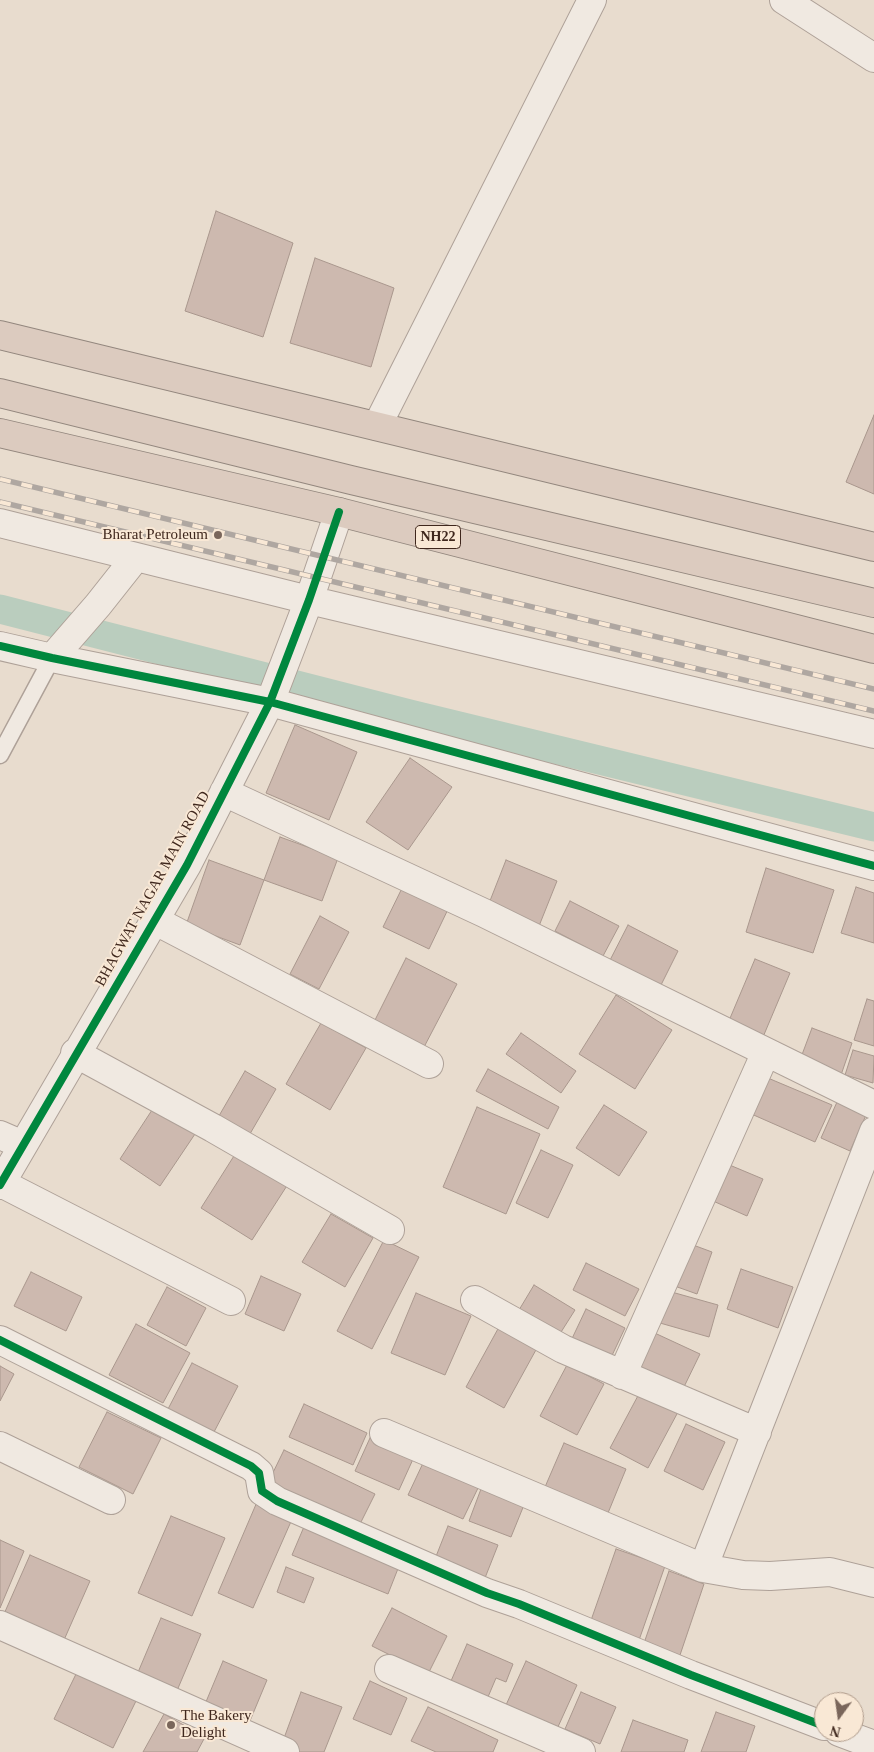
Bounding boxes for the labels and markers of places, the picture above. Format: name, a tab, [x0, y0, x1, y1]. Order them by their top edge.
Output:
place label: Bharat Petroleum	[103, 526, 208, 544]
marker: Bharat Petroleum	[212, 529, 224, 541]
place label: The Bakery Delight	[181, 1707, 251, 1742]
marker: The Bakery Delight	[165, 1719, 177, 1731]

